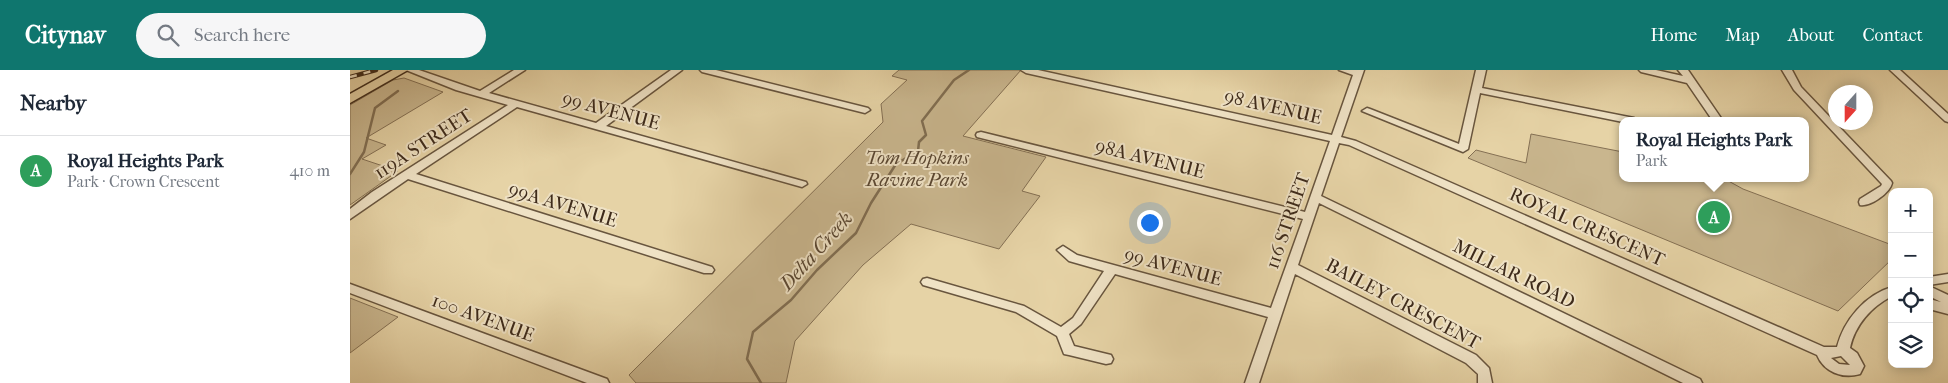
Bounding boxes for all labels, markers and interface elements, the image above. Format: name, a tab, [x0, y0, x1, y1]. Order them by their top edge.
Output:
search box	[136, 13, 486, 58]
text: Citynav	[25, 21, 106, 49]
icon: search	[154, 21, 182, 49]
text: Search here	[194, 24, 290, 46]
text: Home	[1650, 25, 1697, 46]
text: Map	[1725, 25, 1760, 46]
text: About	[1788, 25, 1834, 46]
text: Contact	[1862, 25, 1923, 46]
street label: 98 AVENUE	[1222, 85, 1324, 129]
north arrow	[1828, 85, 1873, 130]
street label: 99 AVENUE	[560, 87, 662, 135]
text: Nearby	[20, 91, 86, 115]
street label: 119A STREET	[370, 104, 476, 184]
popup	[1619, 117, 1809, 182]
text: Royal Heights Park	[1636, 129, 1792, 151]
street label: 98A AVENUE	[1093, 135, 1207, 183]
park label: Tom Hopkins Ravine Park	[864, 147, 970, 191]
text: Royal Heights Park	[67, 150, 224, 172]
text: Park	[1636, 151, 1668, 170]
text: A	[31, 161, 41, 180]
text: 410 m	[289, 161, 330, 180]
street label: 116 STREET	[1261, 170, 1315, 272]
text: Park · Crown Crescent	[67, 172, 220, 191]
street label: 99A AVENUE	[506, 178, 620, 232]
street label: ROYAL CRESCENT	[1506, 183, 1668, 271]
map controls	[1888, 188, 1933, 368]
button: +	[1888, 188, 1933, 233]
pin: A	[1698, 198, 1730, 236]
water label: Delta Creek	[773, 207, 857, 296]
your location	[1137, 210, 1163, 236]
button: −	[1888, 233, 1933, 278]
street label: MILLAR ROAD	[1449, 235, 1579, 313]
street label: 99 AVENUE	[1122, 243, 1224, 291]
street label: BAILEY CRESCENT	[1322, 254, 1484, 354]
button: locate	[1888, 278, 1933, 323]
street label: 100 AVENUE	[429, 289, 538, 347]
button: layers	[1888, 323, 1933, 368]

